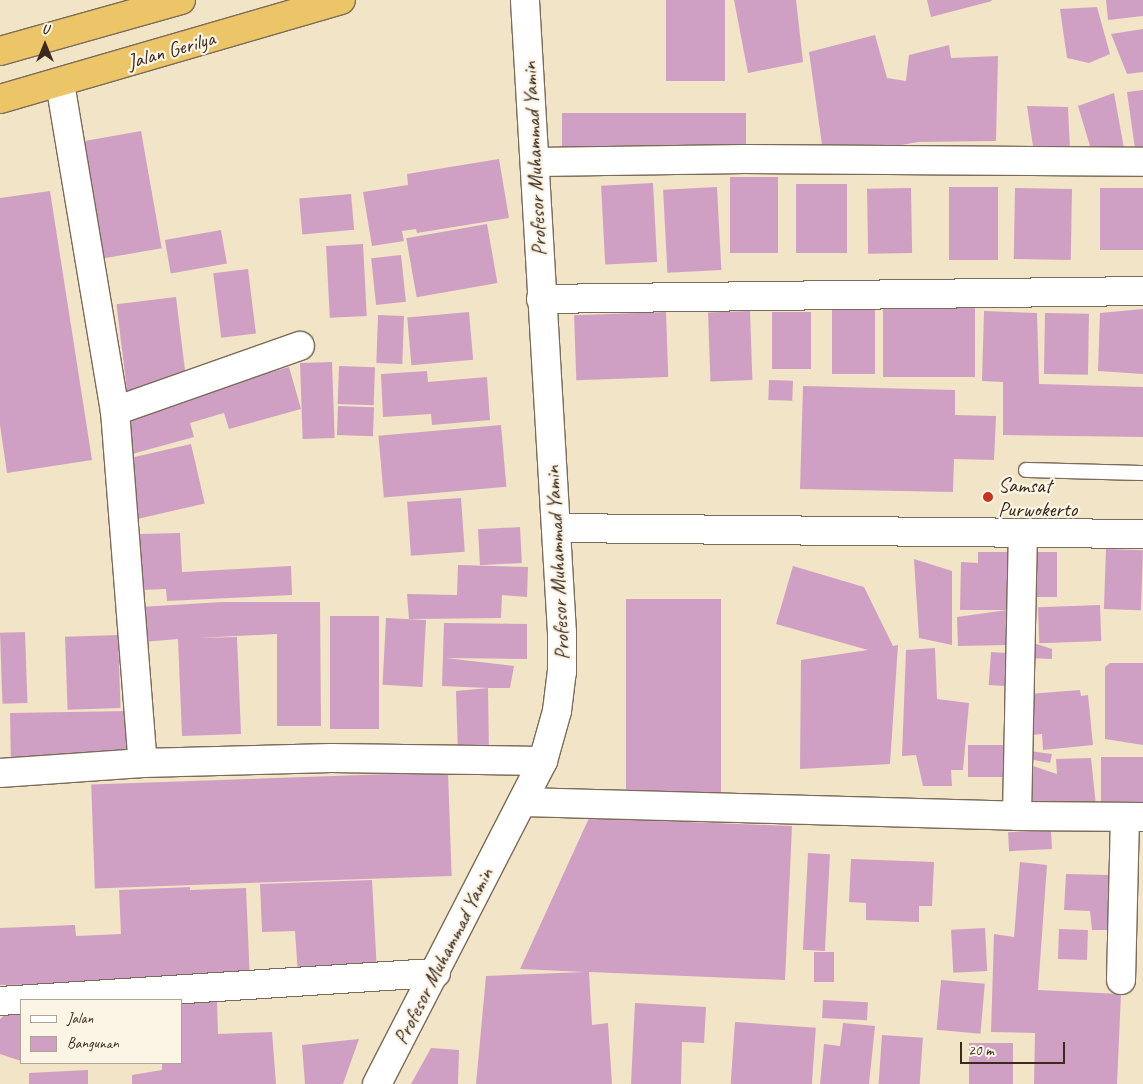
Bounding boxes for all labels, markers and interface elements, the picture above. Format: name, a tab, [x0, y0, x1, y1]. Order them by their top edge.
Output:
north arrow	[20, 20, 70, 70]
text: U	[42, 21, 48, 38]
street label: Jalan Gerilya	[124, 26, 218, 74]
street label: Profesor Muhammad Yamin	[516, 61, 552, 257]
street label: Profesor Muhammad Yamin	[539, 465, 575, 661]
place label: Samsat Purwokerto	[998, 472, 1077, 522]
marker: Samsat Purwokerto	[982, 491, 994, 503]
street label: Profesor Muhammad Yamin	[387, 863, 499, 1049]
legend	[20, 999, 182, 1064]
text: Jalan	[67, 1009, 93, 1028]
scale bar	[963, 1032, 1068, 1064]
text: Bangunan	[67, 1034, 119, 1053]
text: 20 m	[968, 1041, 994, 1060]

